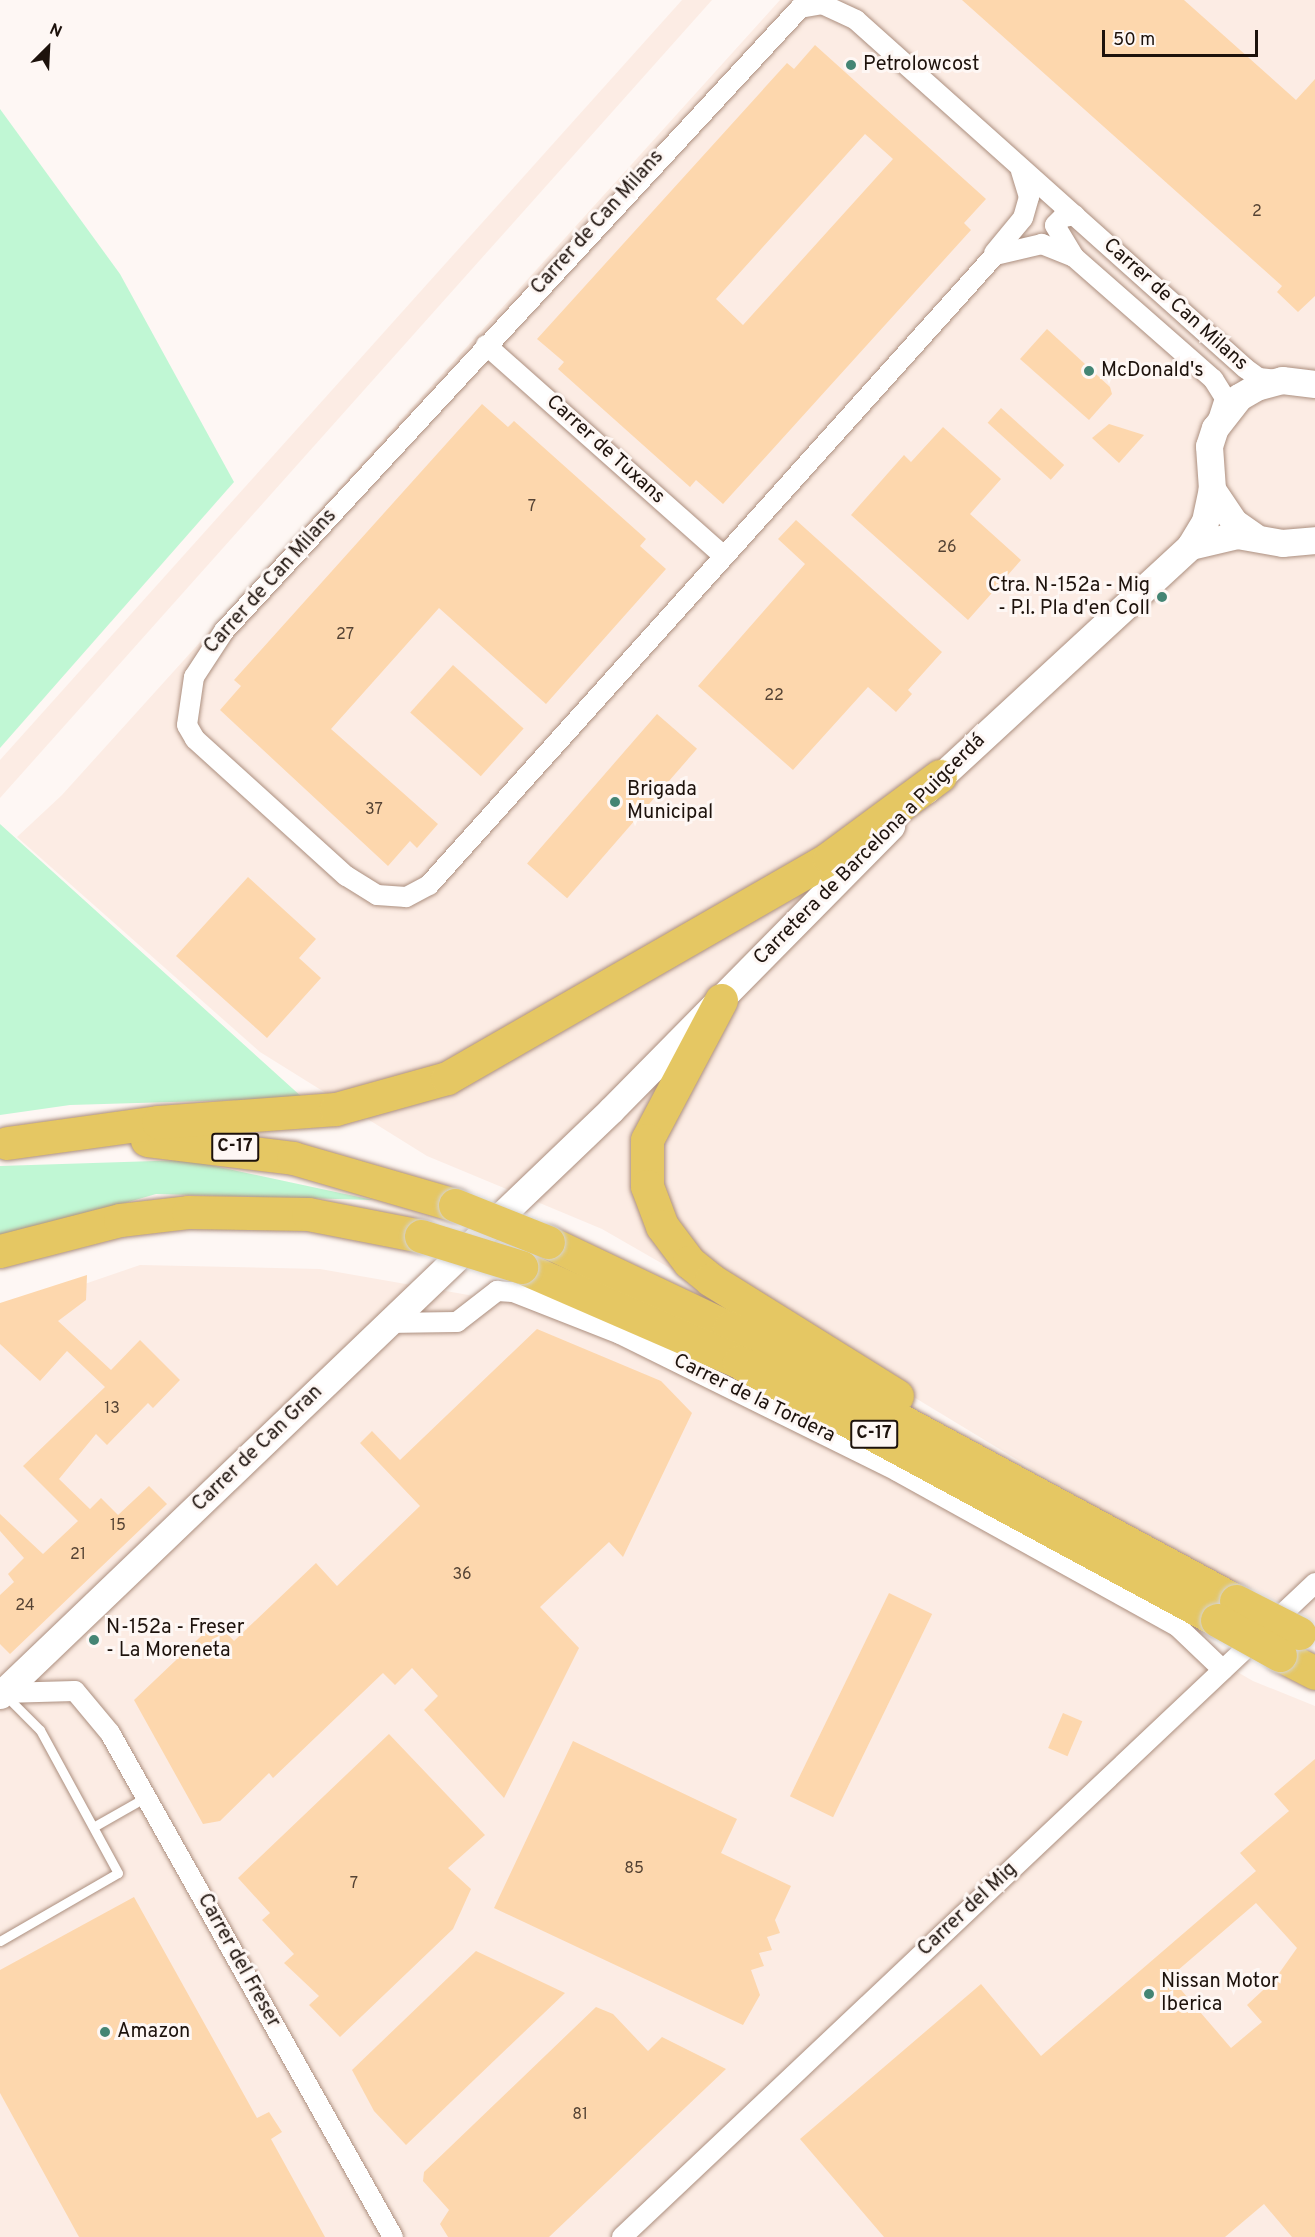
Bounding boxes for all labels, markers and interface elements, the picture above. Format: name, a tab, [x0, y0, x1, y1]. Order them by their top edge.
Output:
north arrow	[18, 18, 78, 78]
scale bar	[1105, 18, 1261, 56]
text: N	[46, 20, 65, 43]
text: 50 m	[1113, 29, 1155, 52]
place label: Petrolowcost	[863, 53, 980, 77]
marker: Petrolowcost	[844, 58, 858, 72]
street label: Carrer de Can Milans	[527, 146, 669, 300]
house number: 2	[1252, 202, 1262, 222]
street label: Carrer de Can Milans	[1098, 234, 1252, 376]
place label: McDonald's	[1101, 359, 1204, 383]
marker: McDonald's	[1082, 364, 1096, 378]
street label: Carrer de Tuxans	[540, 390, 670, 510]
house number: 7	[528, 497, 536, 517]
street label: Carrer de Can Milans	[200, 505, 342, 659]
house number: 26	[937, 538, 957, 558]
place label: Ctra. N-152a - Mig - P.I. Pla d'en Coll	[988, 574, 1150, 621]
marker: Ctra. N-152a - Mig - P.I. Pla d'en Coll	[1155, 590, 1169, 604]
house number: 27	[336, 625, 354, 645]
house number: 22	[764, 686, 784, 706]
street label: Carretera de Barcelona a Puigcerdá	[749, 729, 991, 971]
place label: Brigada Municipal	[627, 778, 713, 825]
marker: Brigada Municipal	[608, 795, 622, 809]
house number: 37	[365, 800, 383, 820]
road number: C-17	[211, 1132, 259, 1162]
street label: Carrer de la Tordera	[669, 1349, 839, 1449]
street label: Carrer de Can Gran	[188, 1381, 328, 1517]
house number: 13	[104, 1399, 120, 1419]
road number: C-17	[850, 1419, 898, 1449]
house number: 15	[110, 1516, 126, 1536]
house number: 21	[70, 1545, 86, 1565]
house number: 36	[452, 1565, 472, 1585]
house number: 24	[15, 1596, 35, 1616]
place label: N-152a - Freser - La Moreneta	[106, 1616, 244, 1663]
marker: N-152a - Freser - La Moreneta	[87, 1633, 101, 1647]
street label: Carrer del Mig	[914, 1858, 1022, 1962]
house number: 85	[624, 1859, 644, 1879]
house number: 7	[350, 1874, 358, 1894]
street label: Carrer del Freser	[191, 1890, 285, 2032]
place label: Nissan Motor Iberica	[1161, 1970, 1279, 2017]
marker: Nissan Motor Iberica	[1142, 1987, 1156, 2001]
place label: Amazon	[117, 2020, 190, 2044]
marker: Amazon	[98, 2025, 112, 2039]
house number: 81	[572, 2105, 588, 2125]

